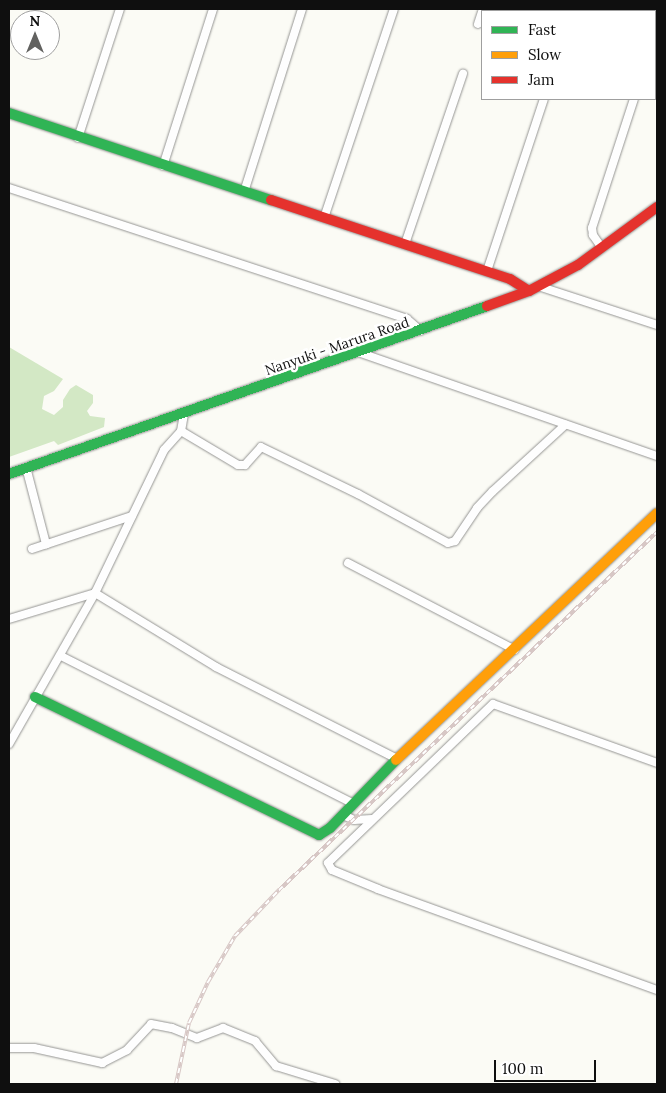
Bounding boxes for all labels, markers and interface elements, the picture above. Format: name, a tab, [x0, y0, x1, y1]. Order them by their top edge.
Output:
north arrow	[10, 10, 60, 60]
legend	[481, 10, 656, 100]
text: N	[30, 12, 40, 30]
text: Fast	[528, 20, 556, 39]
text: Slow	[528, 45, 561, 64]
text: Jam	[528, 70, 555, 89]
street label: Nanyuki - Marura Road	[263, 313, 411, 379]
scale bar	[496, 1050, 598, 1082]
text: 100 m	[502, 1059, 543, 1078]

